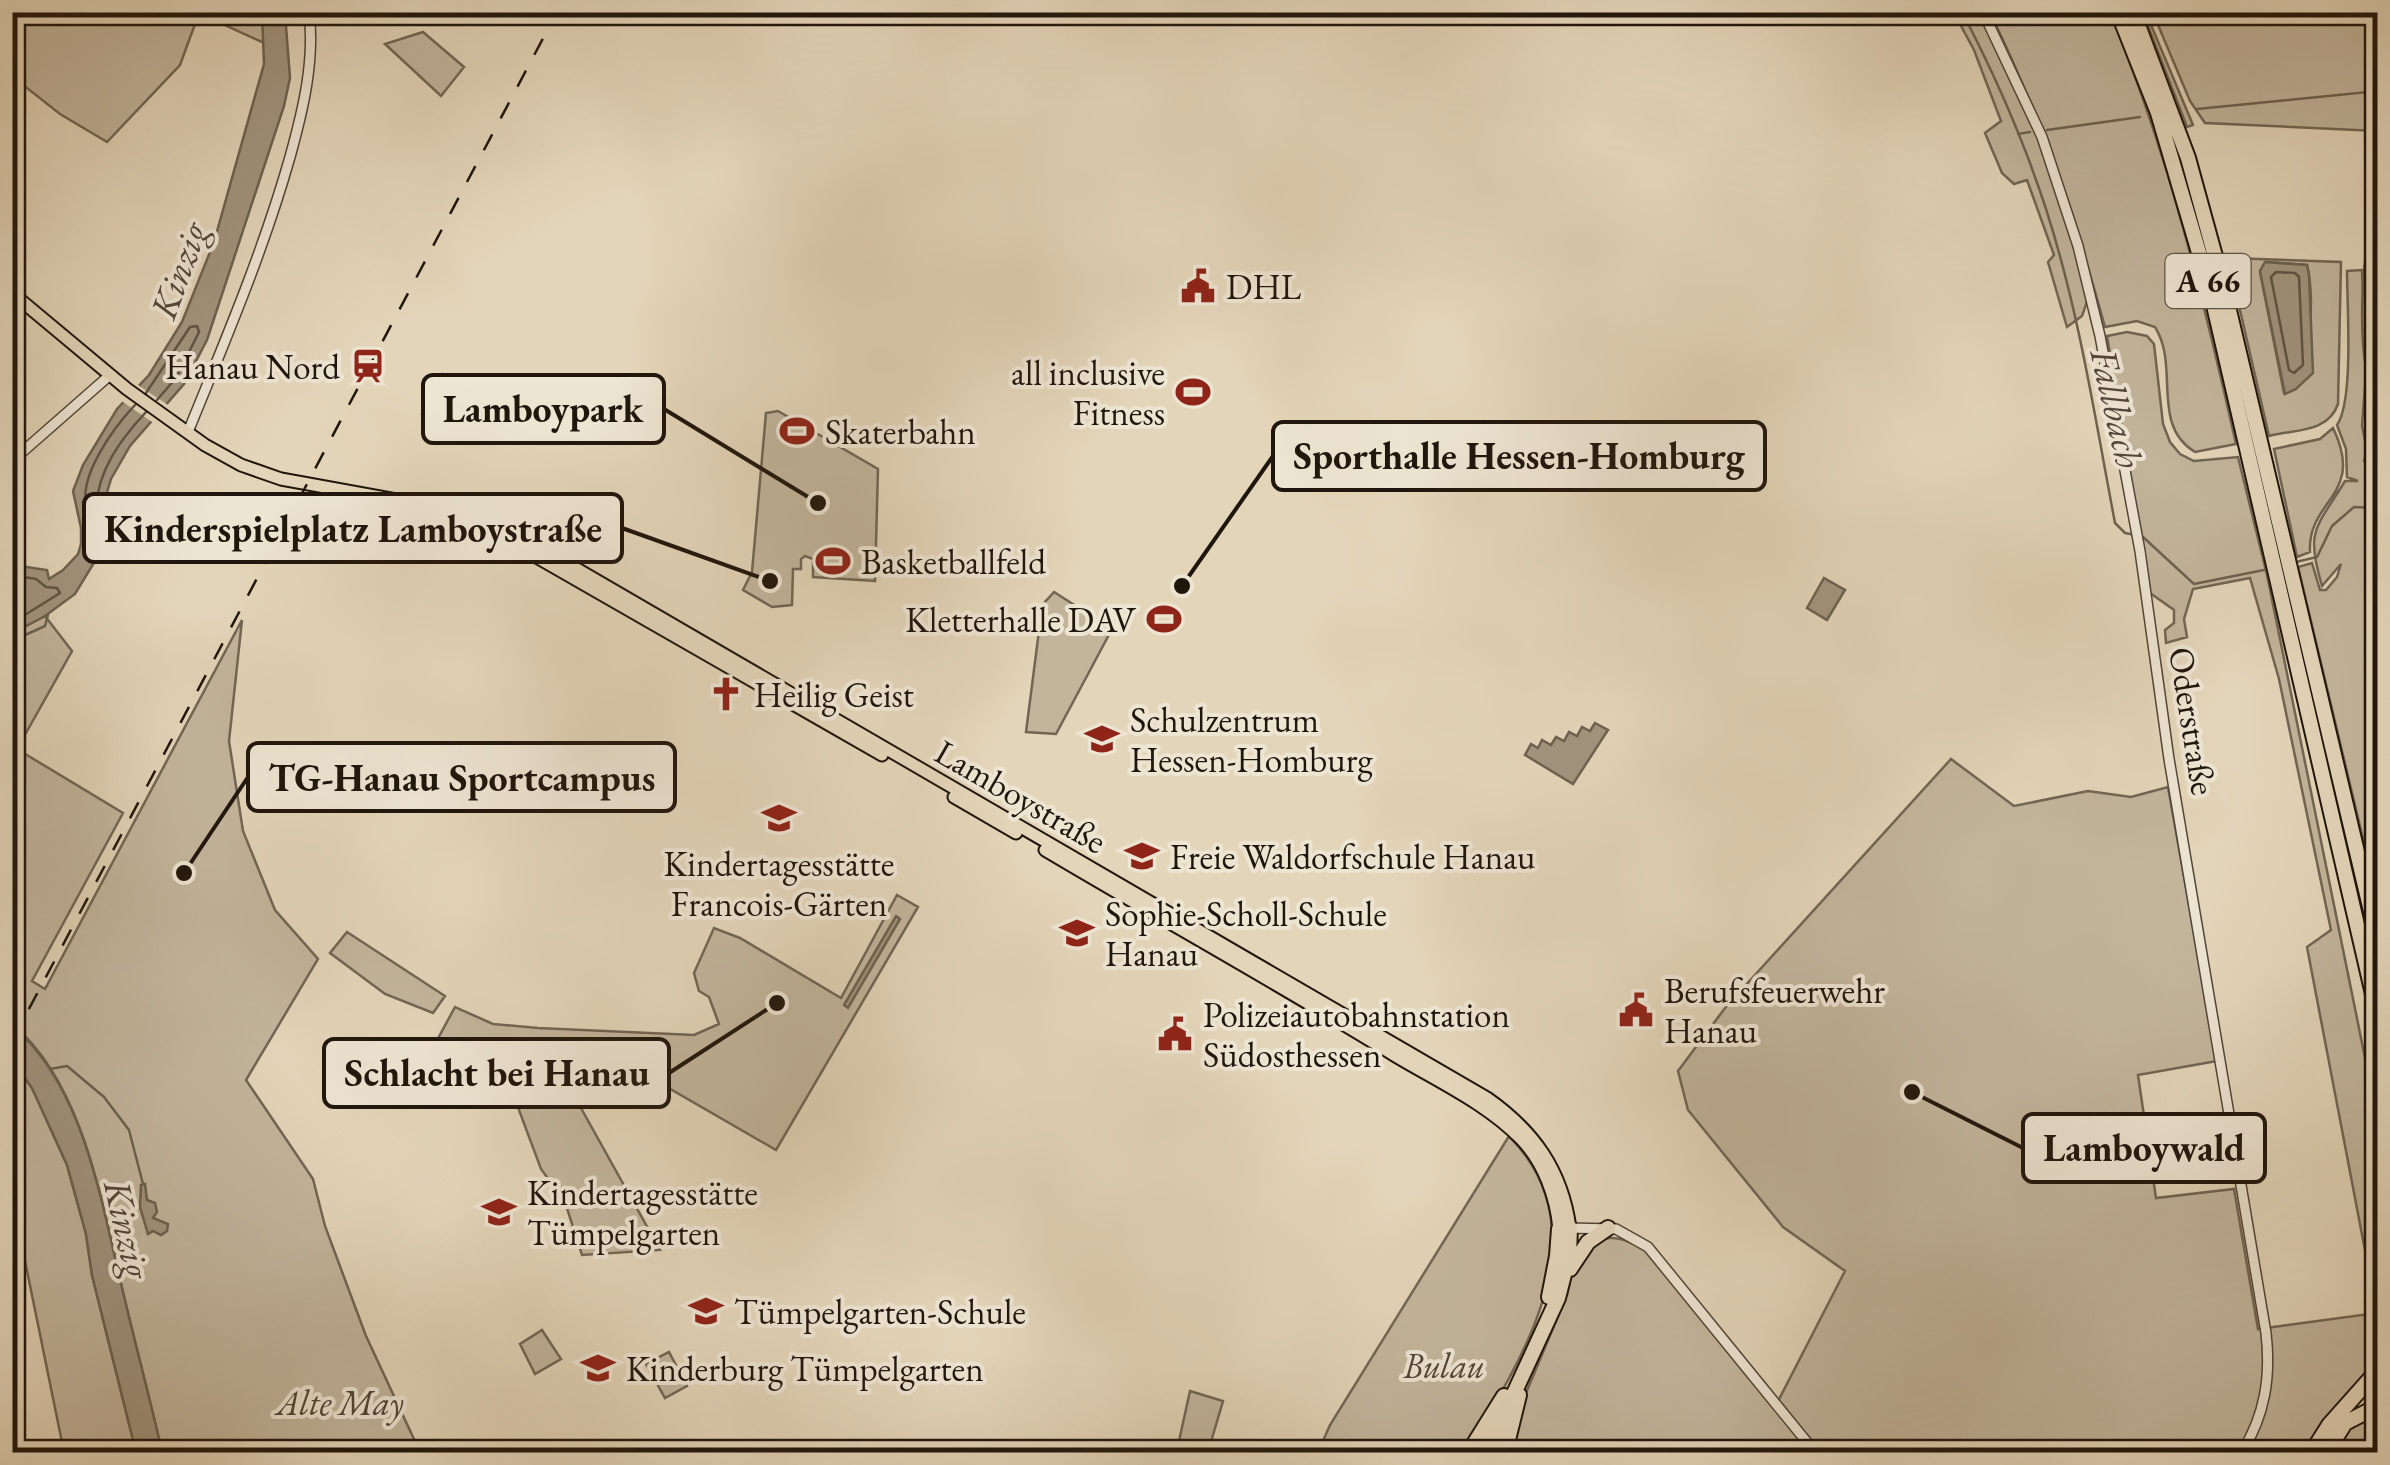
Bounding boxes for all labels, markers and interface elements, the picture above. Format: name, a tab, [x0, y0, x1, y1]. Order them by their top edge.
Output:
water label: Kinzig	[138, 214, 218, 326]
road number: A 66	[2166, 254, 2250, 308]
place label: DHL	[1226, 264, 1302, 309]
public building icon: DHL	[1179, 267, 1217, 305]
water label: Fallbach	[2079, 342, 2155, 473]
place label: Hanau Nord	[165, 344, 340, 389]
station icon: Hanau Nord	[349, 347, 387, 385]
place label: all inclusive Fitness	[1011, 350, 1165, 435]
sports icon: all inclusive Fitness	[1174, 373, 1212, 411]
callout: Lamboypark	[423, 375, 664, 443]
text: Lamboypark	[443, 384, 644, 433]
place label: Skaterbahn	[825, 409, 976, 454]
sports icon: Skaterbahn	[778, 412, 816, 450]
callout: Sporthalle Hessen-Homburg	[1273, 422, 1765, 490]
text: Sporthalle Hessen-Homburg	[1293, 431, 1746, 480]
callout: Kinderspielplatz Lamboystraße	[84, 494, 622, 562]
text: Kinderspielplatz Lamboystraße	[104, 504, 602, 553]
place label: Basketballfeld	[861, 539, 1046, 584]
sports icon: Basketballfeld	[814, 542, 852, 580]
place label: Kletterhalle DAV	[905, 597, 1136, 642]
sports icon: Kletterhalle DAV	[1145, 600, 1183, 638]
street label: Oderstraße	[2159, 644, 2227, 798]
place label: Heilig Geist	[754, 672, 914, 717]
church icon: Heilig Geist	[707, 675, 745, 713]
place label: Schulzentrum Hessen-Homburg	[1130, 697, 1373, 782]
school or university icon: Schulzentrum Hessen-Homburg	[1083, 720, 1121, 758]
street label: Lamboystraße	[927, 729, 1115, 863]
callout: TG-Hanau Sportcampus	[248, 743, 675, 811]
text: TG-Hanau Sportcampus	[269, 753, 655, 802]
school or university icon: Kindertagesstätte Francois-Gärten	[760, 799, 798, 837]
place label: Freie Waldorfschule Hanau	[1170, 834, 1536, 879]
school or university icon: Freie Waldorfschule Hanau	[1123, 837, 1161, 875]
place label: Kindertagesstätte Francois-Gärten	[664, 841, 894, 926]
place label: Sophie-Scholl-Schule Hanau	[1105, 891, 1387, 976]
school or university icon: Sophie-Scholl-Schule Hanau	[1058, 914, 1096, 952]
place label: Berufsfeuerwehr Hanau	[1664, 968, 1885, 1053]
public building icon: Berufsfeuerwehr Hanau	[1617, 991, 1655, 1029]
place label: Polizeiautobahnstation Südosthessen	[1203, 992, 1510, 1077]
public building icon: Polizeiautobahnstation Südosthessen	[1156, 1015, 1194, 1053]
callout: Schlacht bei Hanau	[324, 1039, 669, 1107]
text: Schlacht bei Hanau	[344, 1048, 650, 1097]
callout: Lamboywald	[2023, 1114, 2265, 1182]
text: Lamboywald	[2043, 1123, 2245, 1172]
place label: Kindertagesstätte Tümpelgarten	[527, 1170, 758, 1255]
water label: Kinzig	[93, 1174, 163, 1284]
school or university icon: Kindertagesstätte Tümpelgarten	[480, 1193, 518, 1231]
place label: Tümpelgarten-Schule	[734, 1289, 1026, 1334]
school or university icon: Tümpelgarten-Schule	[687, 1292, 725, 1330]
park label: Bulau	[1402, 1343, 1485, 1388]
place label: Kinderburg Tümpelgarten	[626, 1346, 984, 1391]
school or university icon: Kinderburg Tümpelgarten	[579, 1349, 617, 1387]
park label: Alte May	[273, 1380, 404, 1426]

